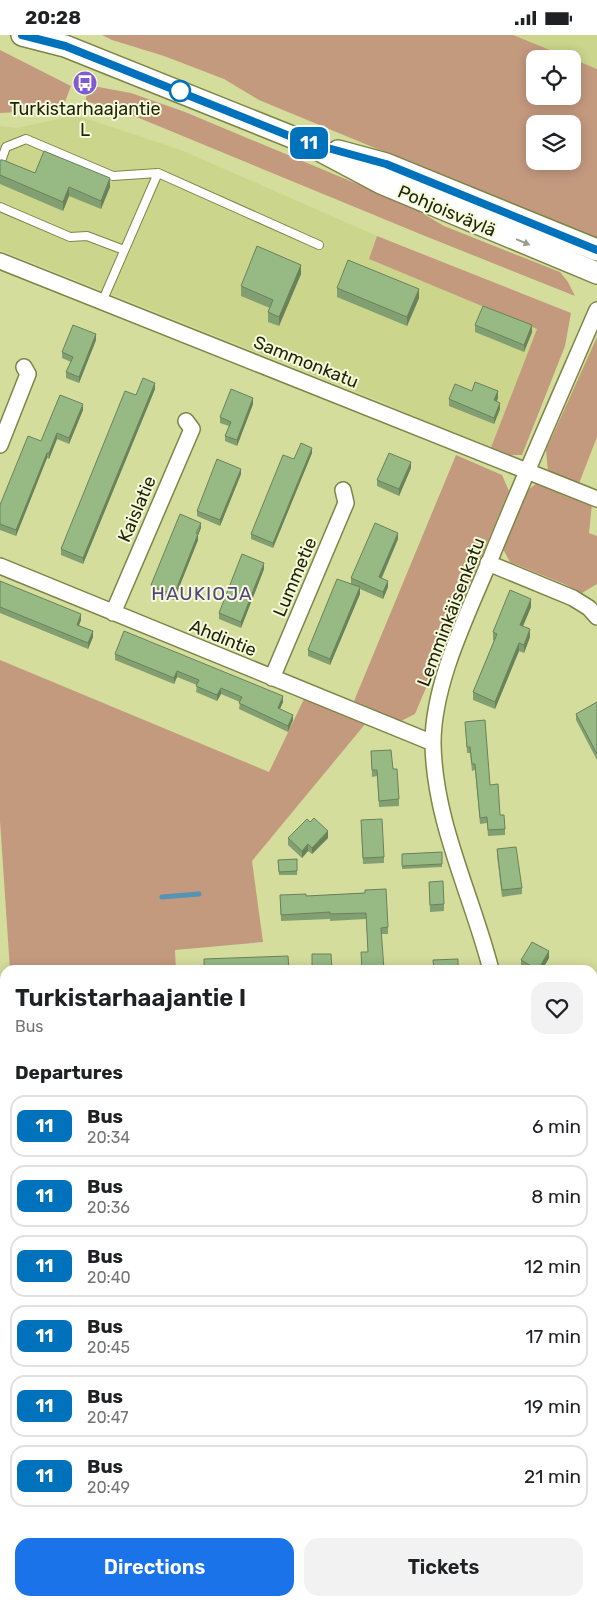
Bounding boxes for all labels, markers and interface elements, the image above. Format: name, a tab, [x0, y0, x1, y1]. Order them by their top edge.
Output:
text: 20:28	[25, 6, 81, 29]
map controls	[526, 50, 581, 170]
button: locate	[526, 50, 581, 105]
bus stop icon: Turkistarhaajantie L	[72, 70, 98, 96]
unlabelled marker	[169, 80, 191, 102]
place label: Turkistarhaajantie L	[9, 98, 161, 141]
button: layers	[526, 115, 581, 170]
line badge: 11	[286, 127, 332, 159]
text: 11	[300, 132, 318, 154]
street label: Pohjoisväylä	[395, 180, 499, 242]
one-way arrow	[516, 239, 530, 247]
street label: Sammonkatu	[250, 331, 362, 393]
street label: Kaislatie	[113, 473, 161, 545]
street label: Lummetie	[268, 534, 322, 620]
street label: Lemminkäisenkatu	[412, 534, 490, 690]
district label: HAUKIOJA	[151, 582, 253, 605]
street label: Ahdintie	[186, 615, 260, 661]
button: heart	[531, 982, 583, 1034]
text: Turkistarhaajantie I	[15, 984, 246, 1012]
text: Bus	[15, 1017, 43, 1036]
text: Departures	[15, 1061, 123, 1084]
text: Bus	[87, 1105, 123, 1128]
text: 11	[36, 1115, 53, 1137]
text: 6 min	[532, 1115, 581, 1138]
text: 20:34	[87, 1128, 130, 1147]
text: Bus	[87, 1175, 123, 1198]
text: 11	[36, 1185, 53, 1207]
text: 8 min	[531, 1185, 581, 1208]
text: 20:36	[87, 1198, 130, 1217]
text: Bus	[87, 1245, 123, 1268]
text: 11	[36, 1255, 53, 1277]
text: 12 min	[524, 1255, 581, 1278]
text: 20:40	[87, 1268, 131, 1287]
text: Bus	[87, 1315, 123, 1338]
text: 11	[36, 1325, 53, 1347]
text: 17 min	[525, 1325, 581, 1348]
text: 20:45	[87, 1338, 130, 1357]
text: Bus	[87, 1385, 123, 1408]
text: 11	[36, 1395, 53, 1417]
text: 19 min	[524, 1395, 581, 1418]
text: 20:47	[87, 1408, 129, 1427]
text: Bus	[87, 1455, 123, 1478]
text: 11	[36, 1465, 53, 1487]
text: 21 min	[524, 1465, 581, 1488]
text: 20:49	[87, 1478, 130, 1497]
button: Directions	[15, 1538, 294, 1596]
button: Tickets	[304, 1538, 583, 1596]

